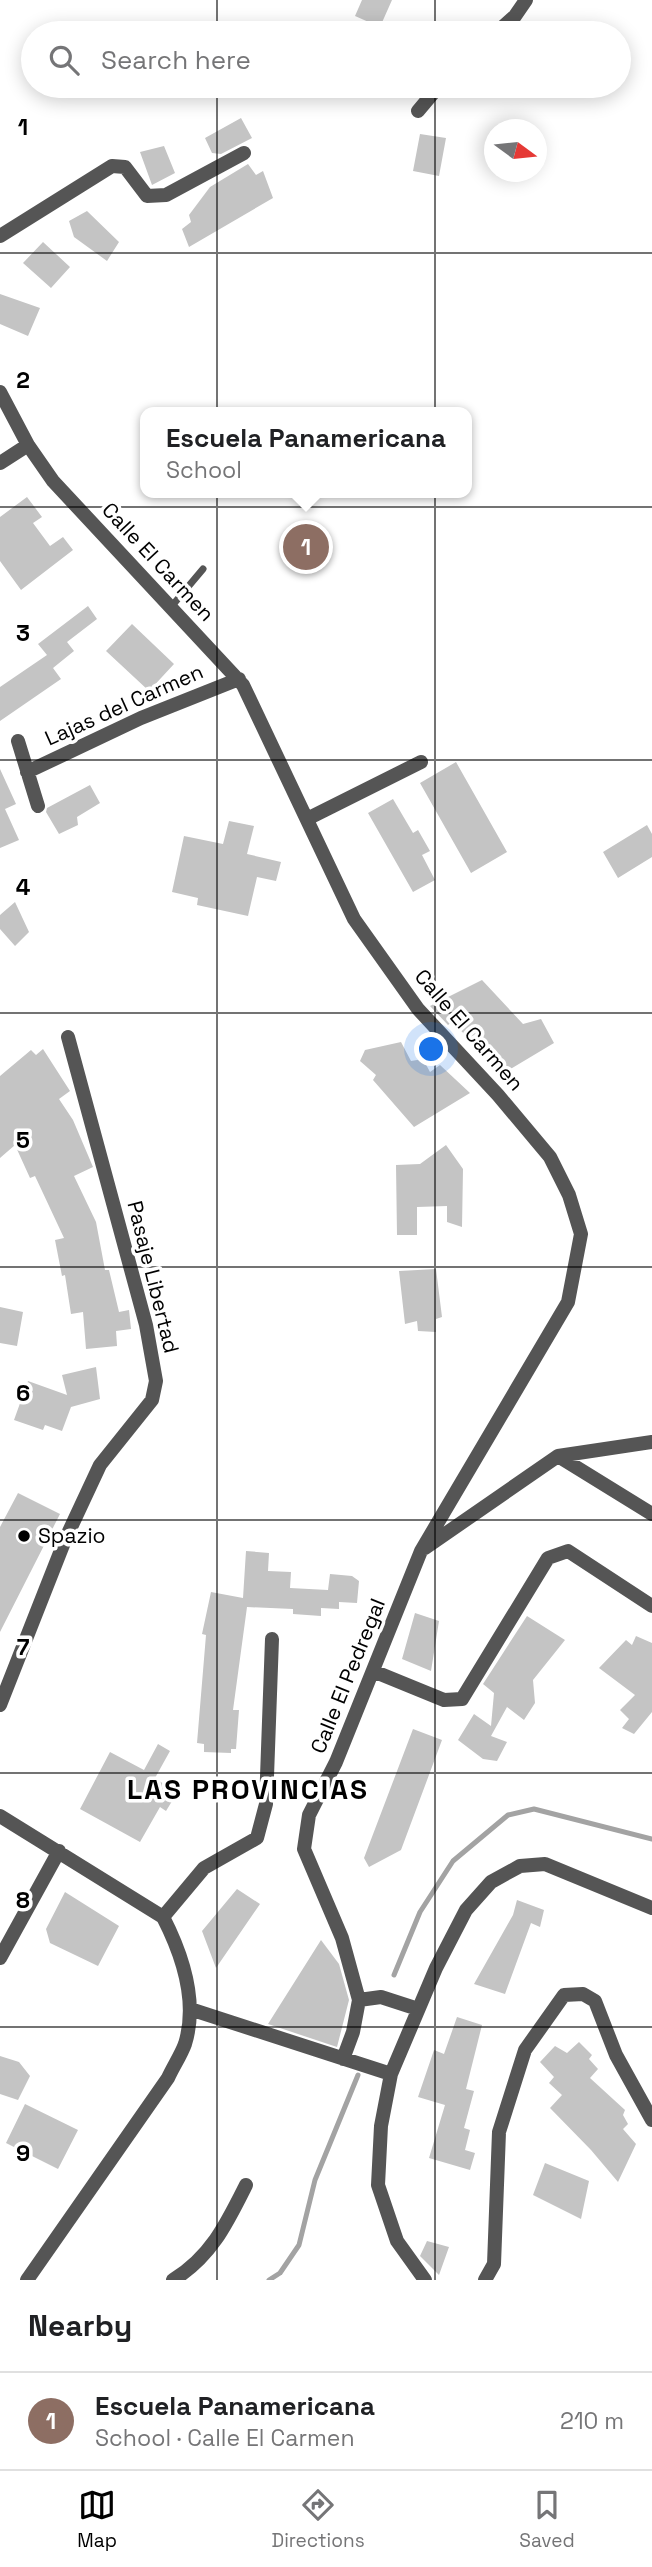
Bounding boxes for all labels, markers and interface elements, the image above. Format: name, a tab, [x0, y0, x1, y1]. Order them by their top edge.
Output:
search box	[21, 21, 631, 98]
icon: search	[45, 41, 83, 79]
text: Search here	[101, 43, 251, 77]
text: 1	[18, 112, 28, 142]
north arrow	[484, 119, 547, 182]
text: 2	[16, 365, 30, 395]
popup	[140, 407, 472, 498]
text: Escuela Panamericana	[166, 421, 446, 455]
text: School	[166, 455, 242, 485]
street label: Calle El Carmen	[96, 497, 220, 627]
pin: 1	[283, 521, 329, 573]
text: 3	[16, 618, 30, 648]
street label: Lajas del Carmen	[40, 658, 207, 752]
text: 4	[16, 872, 31, 902]
street label: Calle El Carmen	[409, 963, 530, 1096]
your location	[414, 1032, 448, 1066]
text: 5	[16, 1125, 30, 1155]
street label: Pasaje Libertad	[122, 1198, 185, 1356]
text: 6	[16, 1378, 30, 1408]
place label: Spazio	[38, 1522, 106, 1549]
marker: Spazio	[16, 1528, 32, 1544]
street label: Calle El Pedregal	[304, 1594, 391, 1757]
text: 7	[17, 1632, 30, 1662]
district label: LAS PROVINCIAS	[127, 1771, 369, 1807]
text: 8	[16, 1885, 30, 1915]
text: 9	[16, 2138, 30, 2168]
text: Nearby	[28, 2306, 132, 2345]
text: Escuela Panamericana	[95, 2389, 375, 2423]
text: 1	[46, 2406, 56, 2436]
text: 210 m	[560, 2406, 624, 2436]
text: School · Calle El Carmen	[95, 2423, 355, 2453]
tab: Map	[77, 2486, 117, 2553]
tab: Directions	[272, 2486, 365, 2553]
tab: Saved	[519, 2486, 575, 2553]

